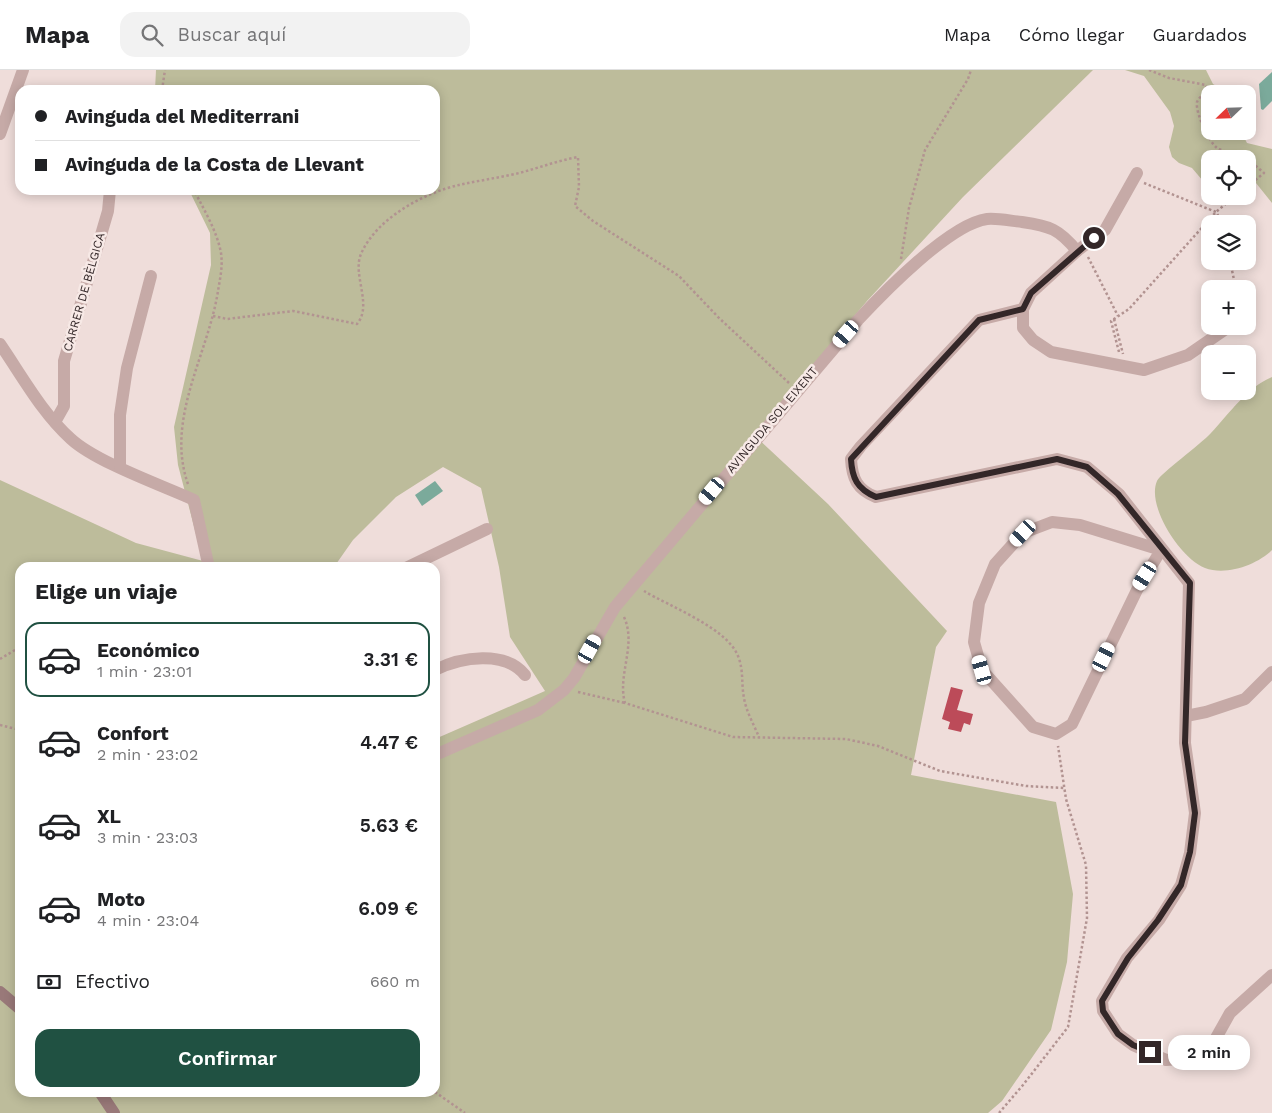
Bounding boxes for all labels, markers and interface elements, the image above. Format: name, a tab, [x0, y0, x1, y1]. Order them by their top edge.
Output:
search box	[120, 12, 470, 57]
text: Mapa	[25, 21, 90, 49]
icon: search	[138, 21, 166, 49]
text: Buscar aquí	[178, 23, 286, 46]
text: Mapa	[944, 24, 991, 45]
text: Cómo llegar	[1019, 24, 1125, 45]
text: Guardados	[1153, 24, 1247, 45]
north arrow	[1201, 85, 1256, 140]
map controls	[1201, 85, 1256, 400]
text: Avinguda del Mediterrani	[65, 105, 299, 128]
button: locate	[1201, 150, 1256, 205]
text: Avinguda de la Costa de Llevant	[65, 153, 364, 176]
button: layers	[1201, 215, 1256, 270]
route start	[1083, 227, 1105, 249]
street label: CARRER DE BÈLGICA	[60, 231, 108, 353]
button: +	[1201, 280, 1256, 335]
car	[830, 318, 861, 350]
button: −	[1201, 345, 1256, 400]
street label: AVINGUDA SOL EIXENT	[724, 364, 820, 476]
car	[696, 475, 727, 507]
car	[1007, 517, 1038, 549]
car	[1130, 559, 1159, 593]
text: Elige un viaje	[35, 579, 178, 604]
car	[576, 632, 603, 666]
icon: car	[37, 637, 82, 682]
text: Económico	[97, 639, 200, 662]
car	[1090, 640, 1117, 674]
text: 3.31 €	[363, 648, 418, 671]
car	[970, 654, 993, 686]
text: 1 min · 23:01	[97, 662, 192, 681]
icon: car	[37, 720, 82, 765]
text: Confort	[97, 722, 168, 745]
text: 4.47 €	[360, 731, 418, 754]
text: 2 min · 23:02	[97, 745, 198, 764]
icon: car	[37, 803, 82, 848]
text: XL	[97, 805, 121, 828]
text: 5.63 €	[360, 814, 418, 837]
text: 3 min · 23:03	[97, 828, 198, 847]
icon: car	[37, 886, 82, 931]
text: Moto	[97, 888, 145, 911]
text: 6.09 €	[358, 897, 418, 920]
text: 4 min · 23:04	[97, 911, 199, 930]
icon: cash	[35, 968, 63, 996]
text: Efectivo	[75, 970, 150, 993]
text: 660 m	[370, 972, 420, 991]
button: Confirmar	[35, 1029, 420, 1087]
callout: 2 min	[1168, 1034, 1250, 1070]
route end	[1139, 1041, 1161, 1063]
text: 2 min	[1187, 1043, 1231, 1062]

